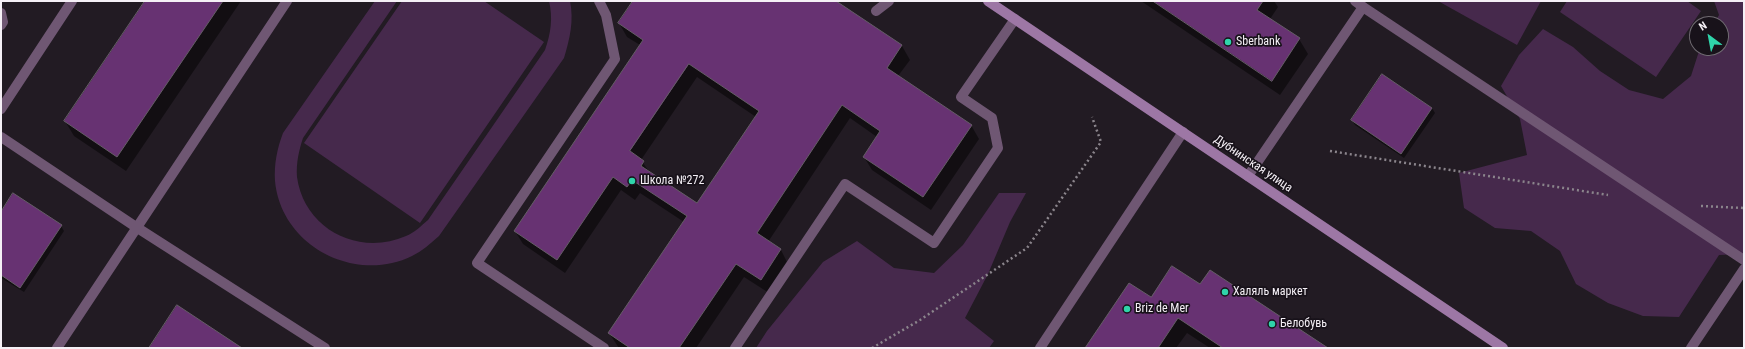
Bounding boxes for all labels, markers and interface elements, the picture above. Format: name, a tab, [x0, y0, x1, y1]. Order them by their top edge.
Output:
north arrow	[1689, 16, 1729, 56]
text: N	[1697, 19, 1709, 34]
place label: Sberbank	[1236, 35, 1280, 49]
marker: Sberbank	[1223, 37, 1233, 47]
street label: Дубнинская улица	[1211, 132, 1295, 196]
place label: Школа №272	[640, 174, 704, 188]
marker: Школа №272	[627, 176, 637, 186]
place label: Халяль маркет	[1233, 285, 1308, 299]
marker: Халяль маркет	[1220, 287, 1230, 297]
place label: Briz de Mer	[1135, 302, 1189, 316]
marker: Briz de Mer	[1122, 304, 1132, 314]
place label: Белобувь	[1280, 317, 1327, 331]
marker: Белобувь	[1267, 319, 1277, 329]

